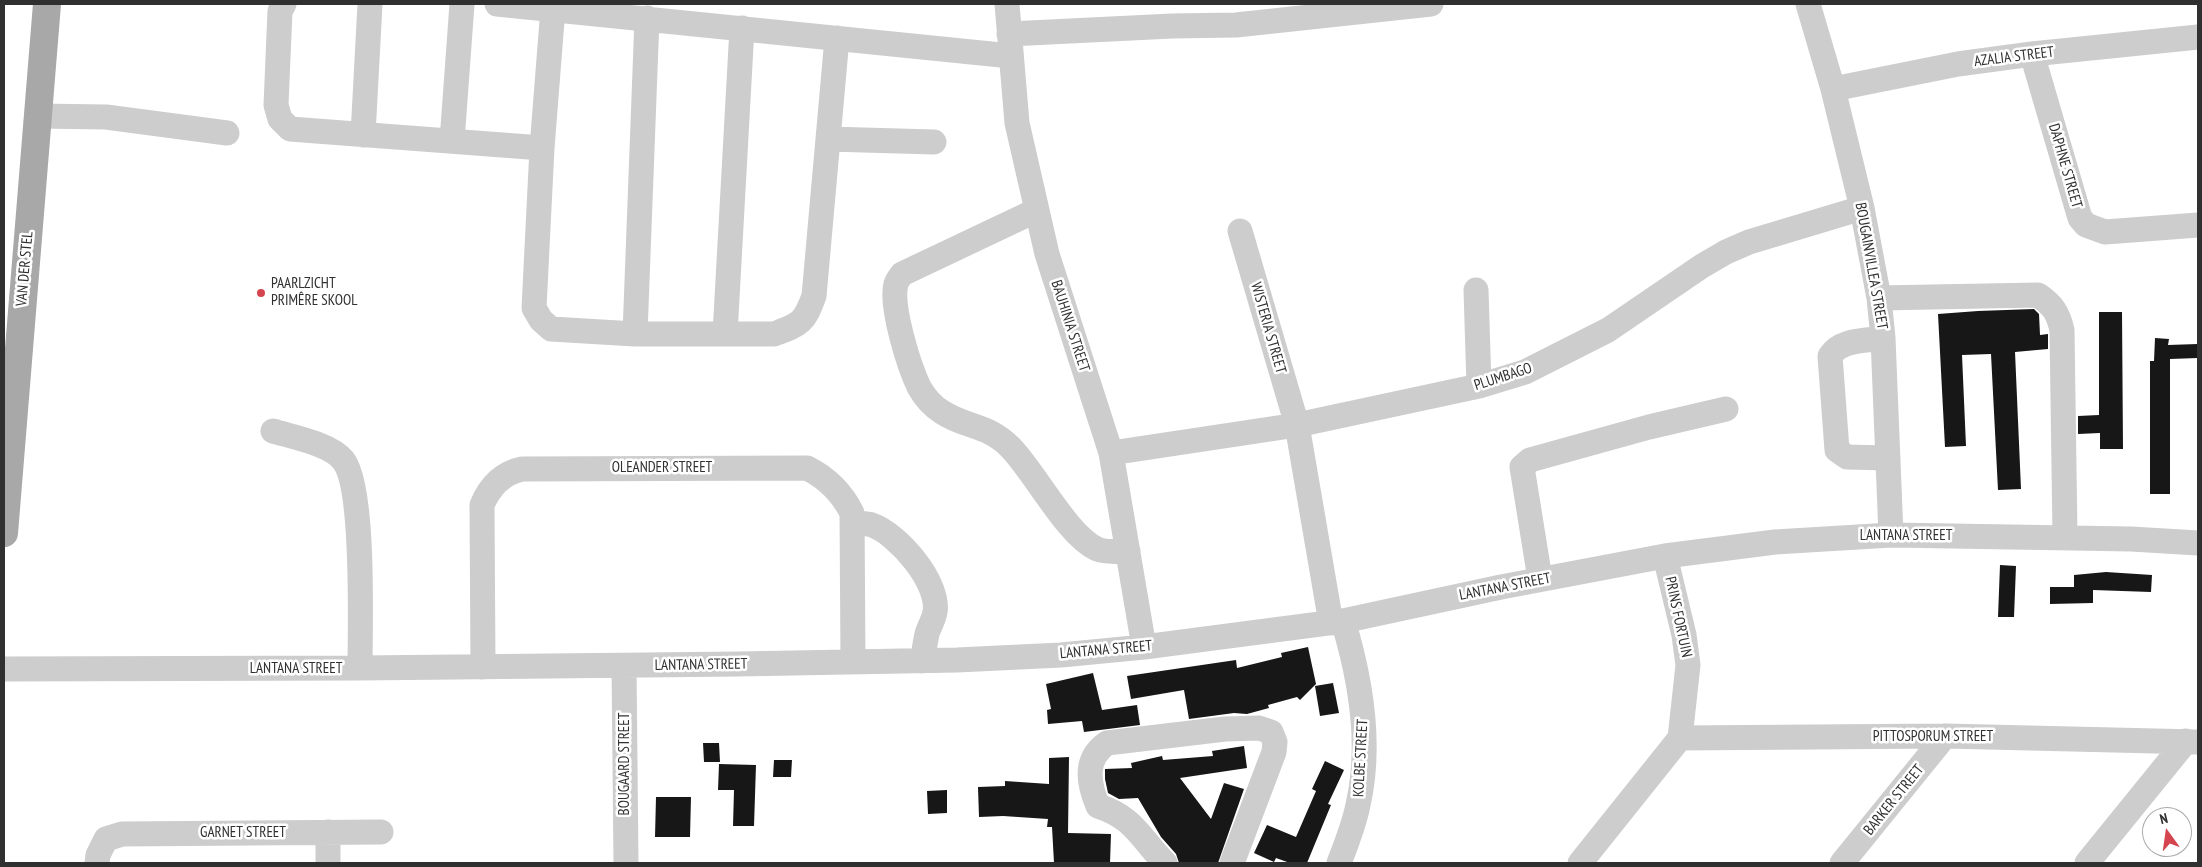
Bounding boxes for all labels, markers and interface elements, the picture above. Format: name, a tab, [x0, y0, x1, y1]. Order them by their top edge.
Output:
street label: AZALIA STREET	[1973, 43, 2055, 71]
street label: DAPHNE STREET	[2044, 122, 2086, 210]
street label: BOUGAINVILLEA STREET	[1851, 201, 1891, 331]
street label: VAN DER STEL	[13, 231, 37, 307]
place label: PAARLZICHT PRIMÊRE SKOOL	[271, 275, 357, 310]
street label: BAUHINIA STREET	[1047, 278, 1093, 374]
street label: WISTERIA STREET	[1246, 280, 1290, 376]
marker: PAARLZICHT PRIMÊRE SKOOL	[255, 287, 267, 299]
street label: PLUMBAGO	[1472, 359, 1534, 395]
street label: OLEANDER STREET	[612, 459, 712, 477]
street label: LANTANA STREET	[1860, 527, 1952, 545]
street label: LANTANA STREET	[1458, 569, 1552, 605]
street label: PRINS FORTUIN	[1661, 575, 1695, 659]
street label: LANTANA STREET	[1059, 637, 1153, 663]
street label: LANTANA STREET	[655, 655, 747, 675]
street label: LANTANA STREET	[250, 660, 342, 678]
street label: BOUGAARD STREET	[616, 713, 634, 815]
street label: KOLBE STREET	[1350, 719, 1372, 797]
street label: PITTOSPORUM STREET	[1873, 728, 1993, 746]
street label: BARKER STREET	[1860, 761, 1928, 839]
north arrow	[2142, 807, 2192, 857]
text: N	[2158, 809, 2169, 828]
street label: GARNET STREET	[200, 824, 286, 842]

